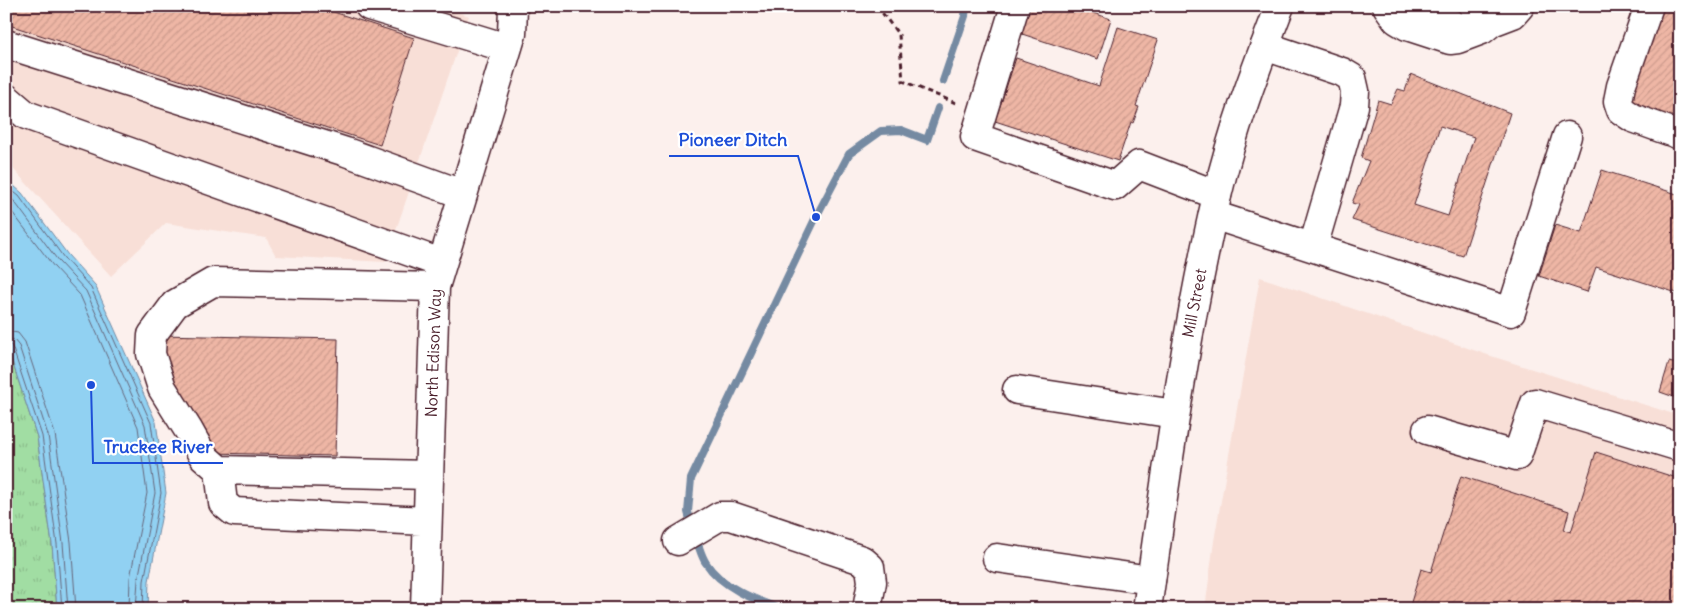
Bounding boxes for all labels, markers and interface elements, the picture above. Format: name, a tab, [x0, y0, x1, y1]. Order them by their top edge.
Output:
callout: Pioneer Ditch	[669, 123, 798, 156]
text: Pioneer Ditch	[679, 128, 788, 151]
street label: Mill Street	[1177, 266, 1211, 339]
street label: North Edison Way	[421, 288, 445, 418]
callout: Truckee River	[93, 430, 223, 463]
text: Truckee River	[103, 435, 213, 458]

